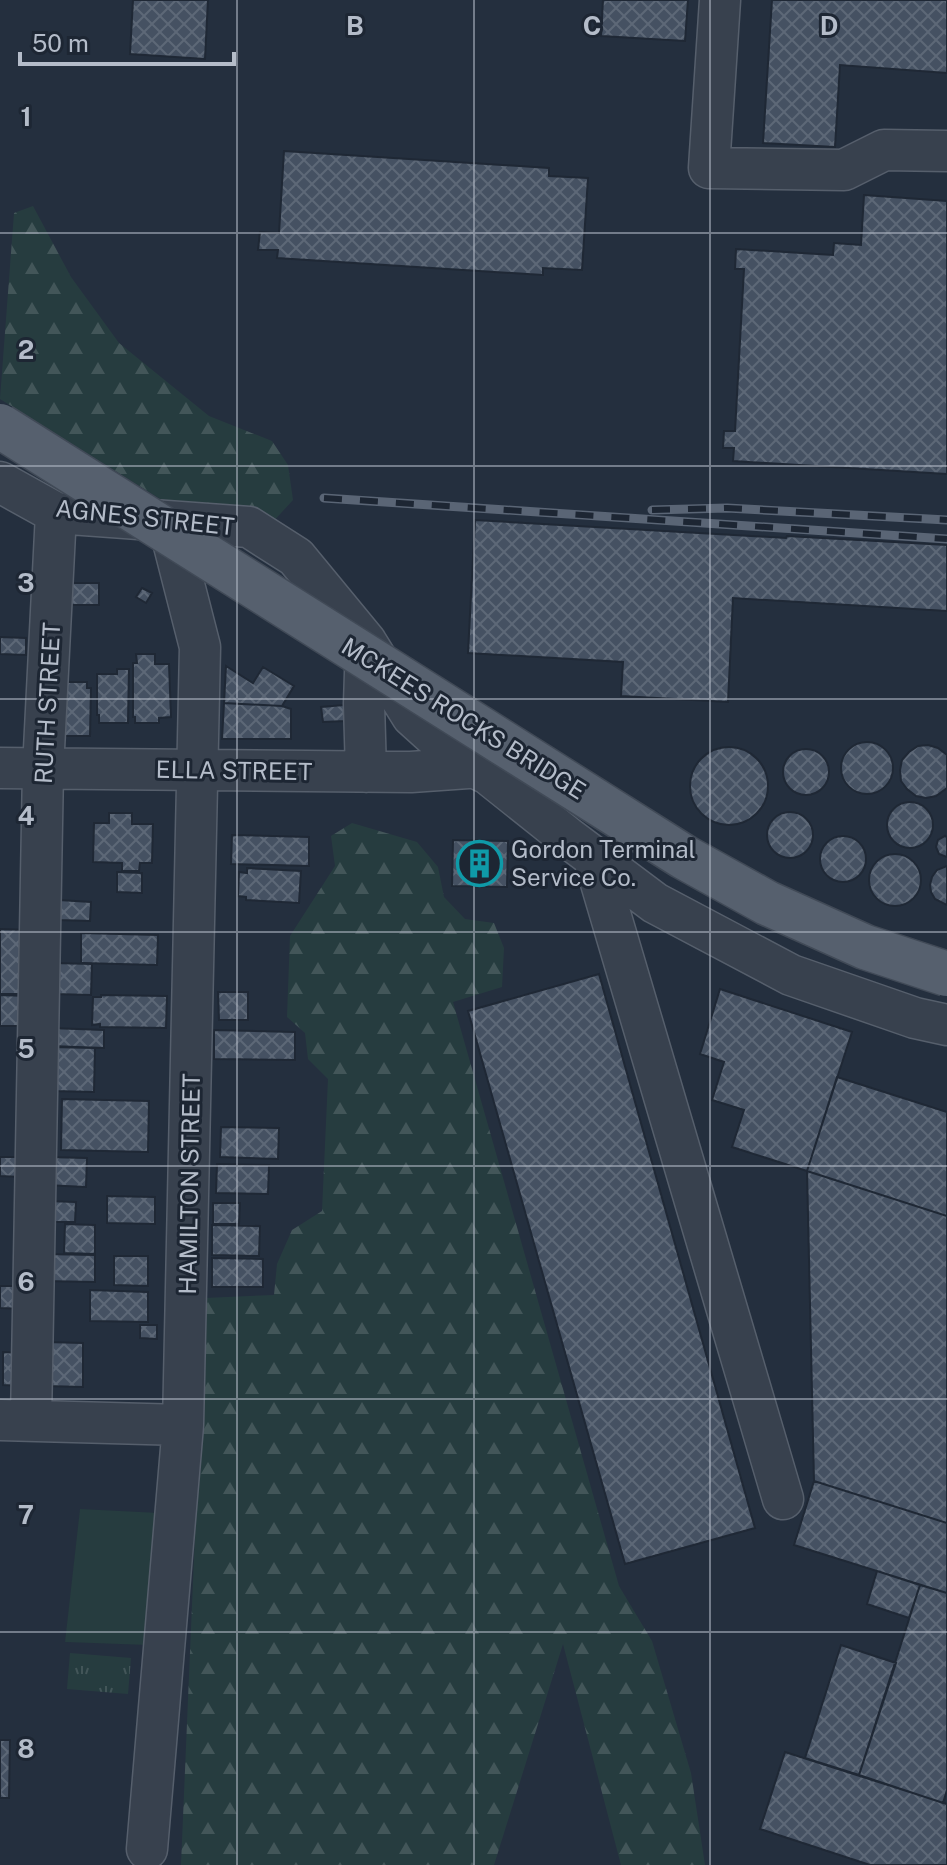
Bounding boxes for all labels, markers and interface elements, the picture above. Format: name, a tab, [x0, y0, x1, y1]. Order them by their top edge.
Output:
text: B	[346, 10, 364, 41]
text: C	[583, 10, 601, 41]
text: D	[820, 10, 838, 41]
scale bar	[20, 16, 234, 66]
text: 50 m	[32, 29, 89, 57]
text: 1	[20, 101, 32, 132]
text: 2	[18, 334, 34, 365]
street label: AGNES STREET	[54, 494, 236, 540]
text: 3	[17, 567, 35, 598]
street label: RUTH STREET	[29, 621, 65, 785]
street label: MCKEES ROCKS BRIDGE	[337, 631, 591, 805]
street label: ELLA STREET	[155, 755, 313, 785]
text: 4	[17, 800, 35, 831]
place label: Gordon Terminal Service Co.	[511, 835, 696, 891]
building icon: Gordon Terminal Service Co.	[456, 839, 504, 887]
text: 5	[17, 1033, 35, 1064]
street label: HAMILTON STREET	[173, 1073, 205, 1295]
text: 6	[17, 1266, 35, 1297]
text: 7	[18, 1499, 34, 1530]
text: 8	[17, 1733, 35, 1764]

